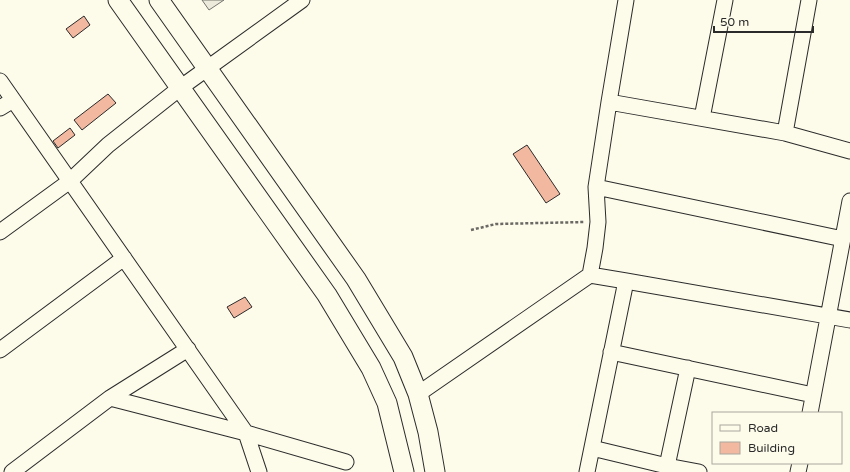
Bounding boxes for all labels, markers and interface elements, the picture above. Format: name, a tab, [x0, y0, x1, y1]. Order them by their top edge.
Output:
scale bar	[714, 8, 813, 34]
text: 50 m	[720, 15, 749, 29]
legend	[712, 412, 842, 464]
text: Road	[748, 421, 778, 435]
text: Building	[748, 441, 795, 455]

